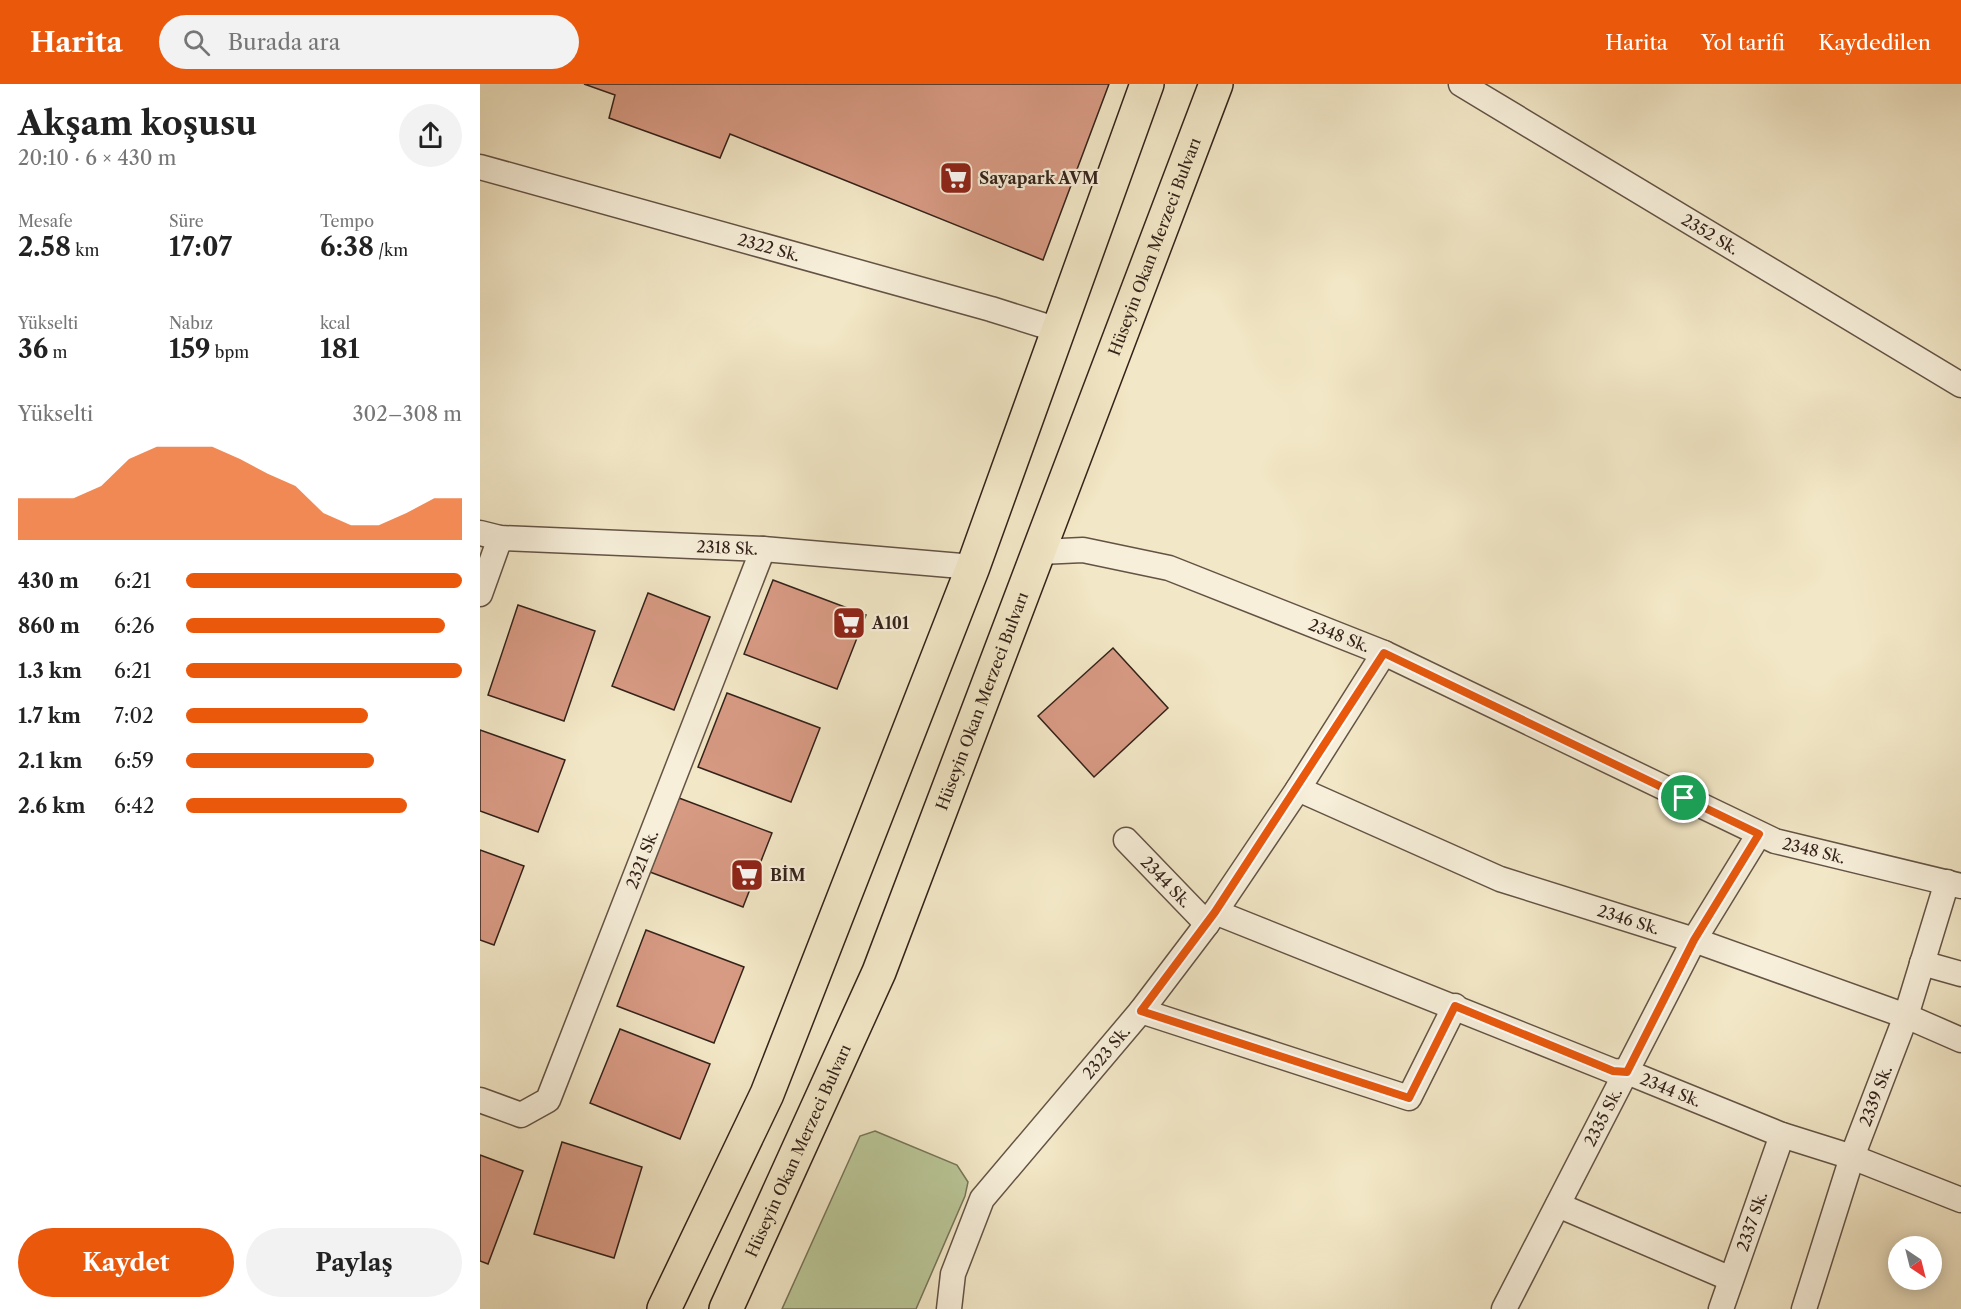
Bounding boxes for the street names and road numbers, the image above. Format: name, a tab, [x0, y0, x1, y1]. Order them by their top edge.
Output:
street label: Hüseyin Okan Merzeci Bulvarı	[1104, 135, 1205, 359]
street label: 2352 Sk.	[1678, 209, 1743, 259]
street label: 2322 Sk.	[736, 229, 802, 265]
street label: 2318 Sk.	[696, 536, 758, 559]
street label: Hüseyin Okan Merzeci Bulvarı	[931, 589, 1032, 813]
street label: 2348 Sk.	[1306, 614, 1373, 656]
street label: 2321 Sk.	[622, 827, 662, 891]
street label: 2348 Sk.	[1780, 833, 1847, 868]
street label: 2344 Sk.	[1137, 852, 1196, 912]
street label: 2346 Sk.	[1595, 900, 1662, 939]
street label: 2323 Sk.	[1078, 1021, 1134, 1083]
street label: Hüseyin Okan Merzeci Bulvarı	[741, 1041, 855, 1260]
street label: 2339 Sk.	[1855, 1063, 1896, 1129]
street label: 2344 Sk.	[1638, 1069, 1704, 1111]
street label: 2335 Sk.	[1580, 1084, 1626, 1149]
street label: 2337 Sk.	[1732, 1189, 1771, 1254]

